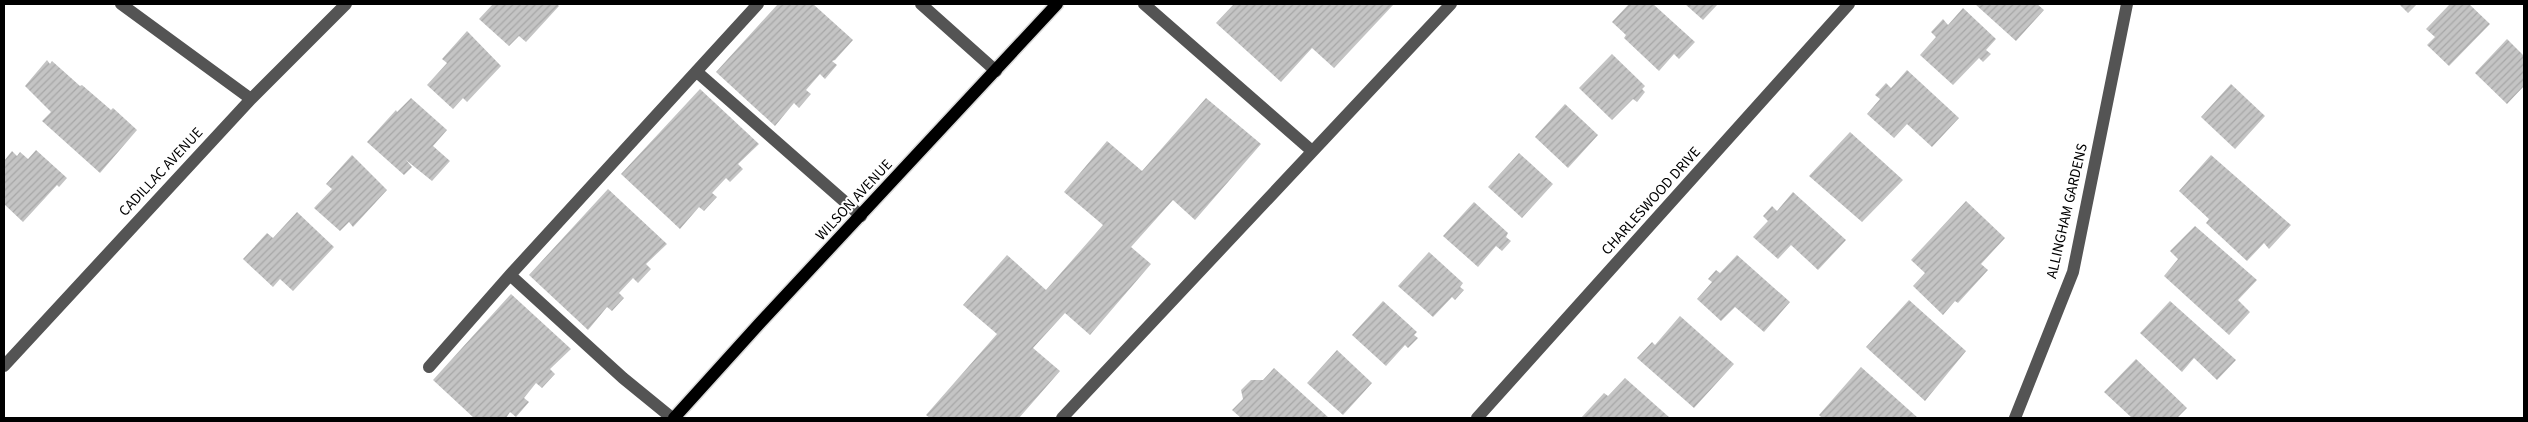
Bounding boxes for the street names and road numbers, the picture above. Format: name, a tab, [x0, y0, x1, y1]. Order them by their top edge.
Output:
street label: CADILLAC AVENUE	[114, 123, 208, 221]
street label: ALLINGHAM GARDENS	[2041, 141, 2093, 281]
street label: CHARLESWOOD DRIVE	[1597, 142, 1706, 260]
street label: WILSON AVENUE	[811, 155, 897, 245]

